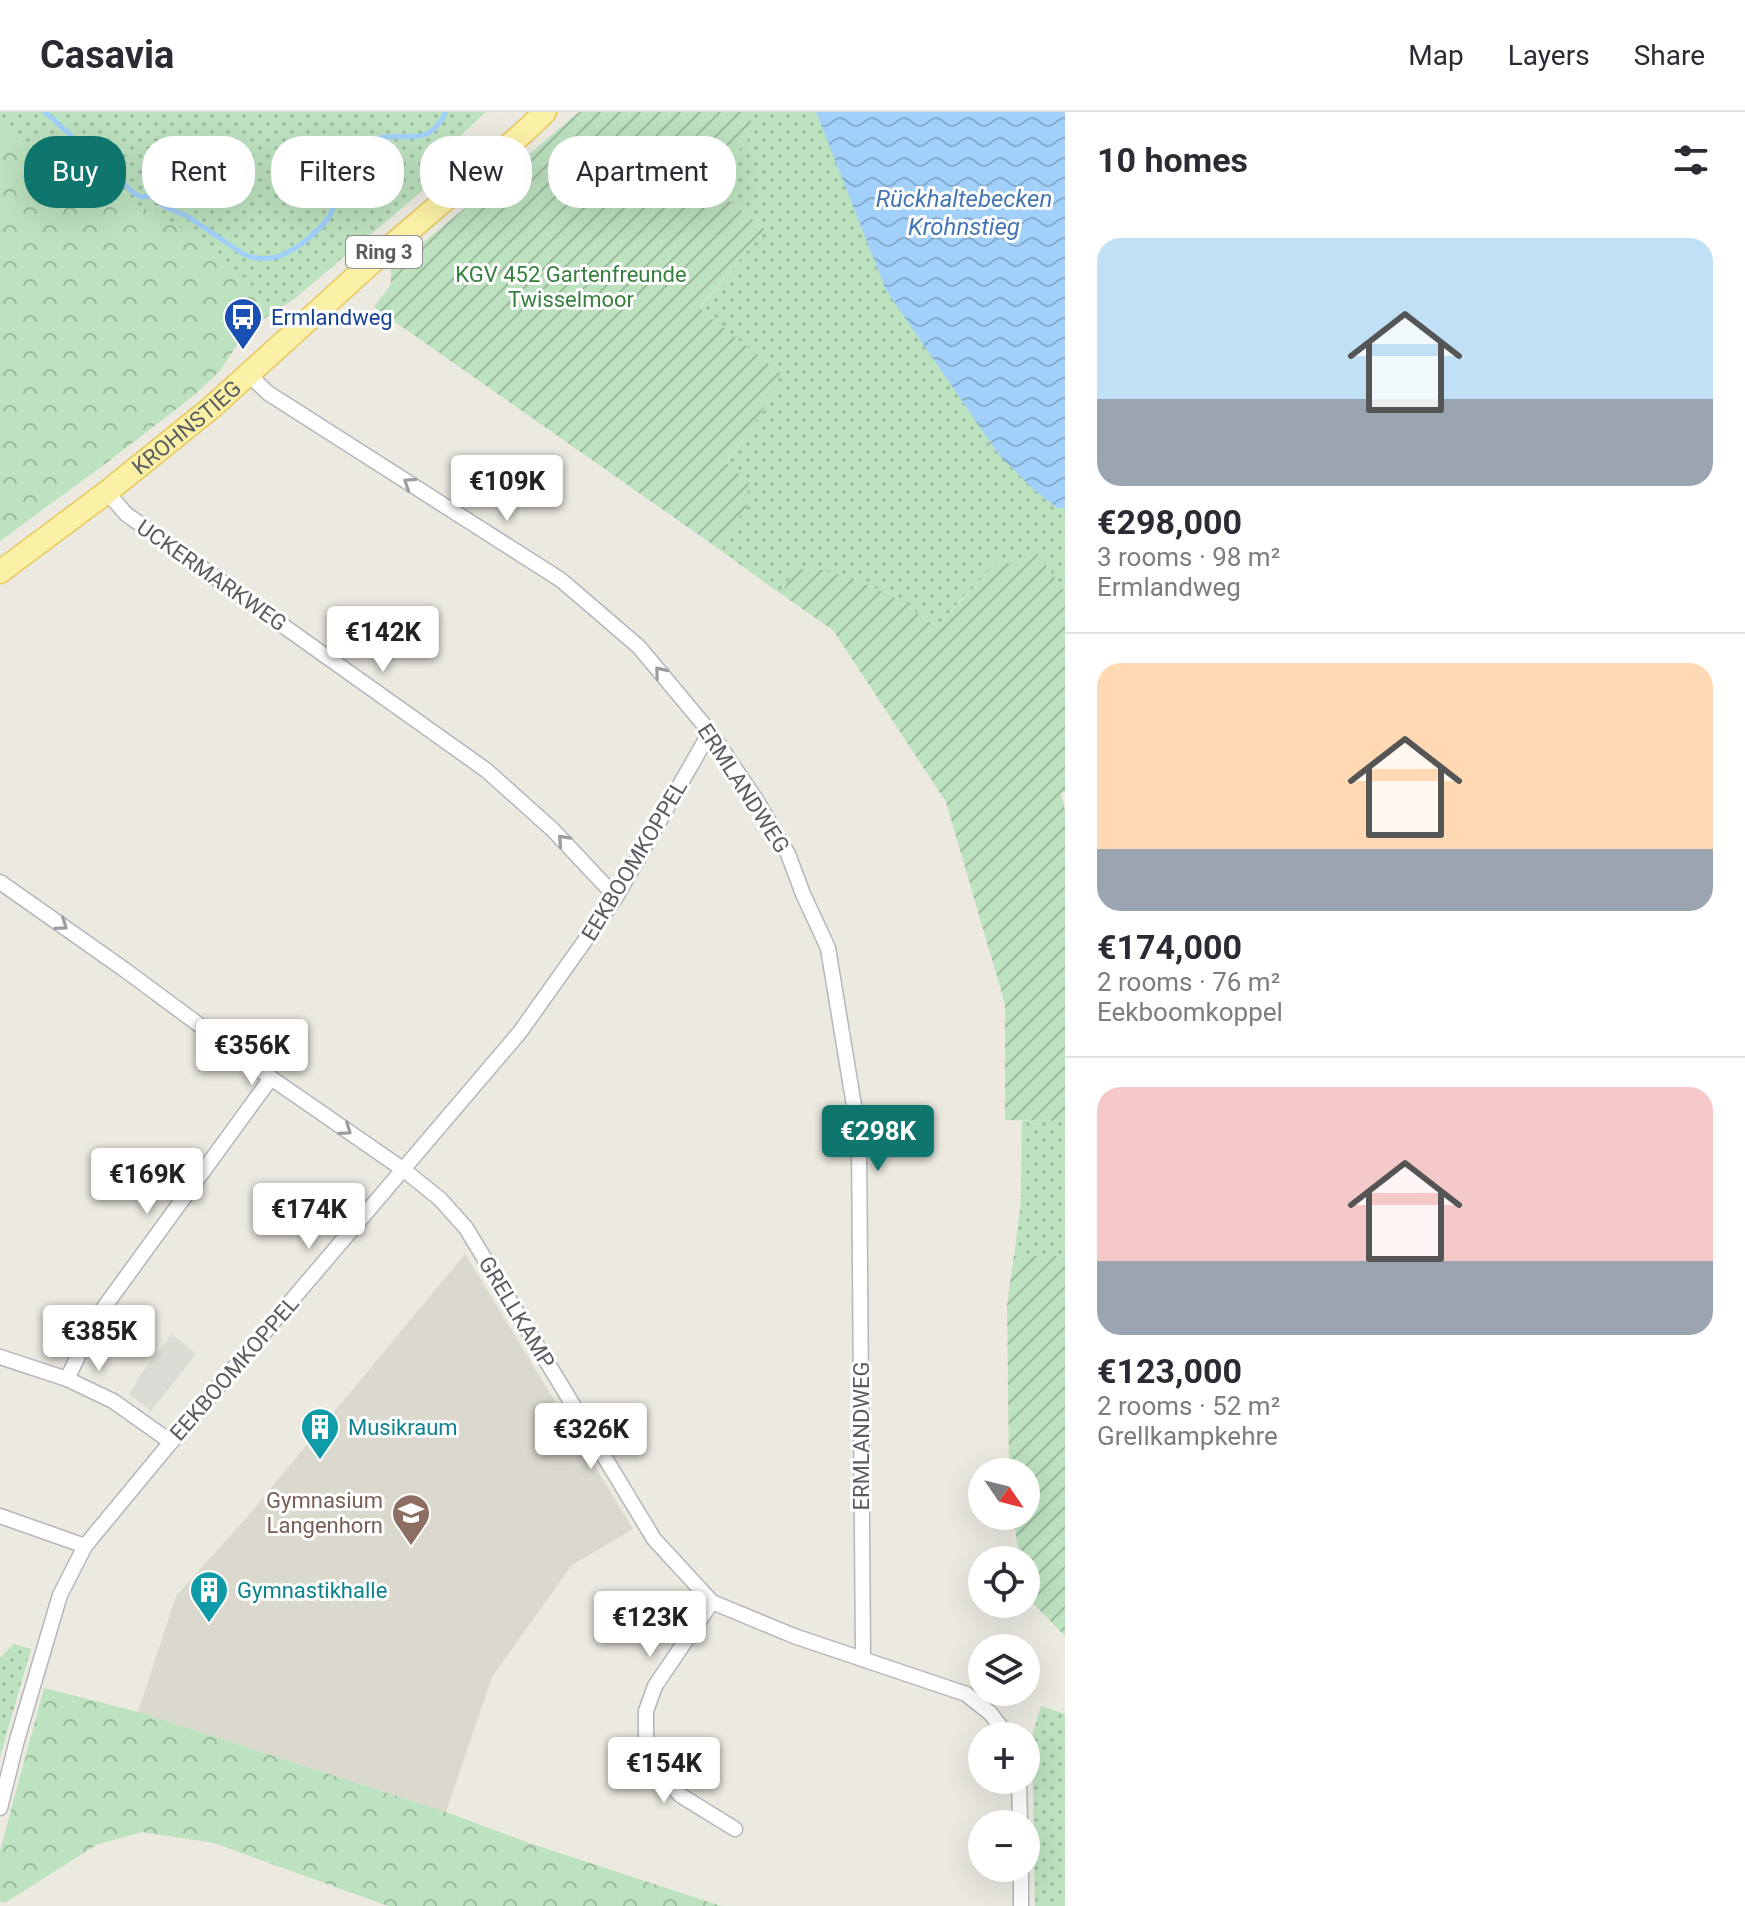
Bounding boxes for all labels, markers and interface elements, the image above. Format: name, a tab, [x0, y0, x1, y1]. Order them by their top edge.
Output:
text: Casavia	[40, 33, 174, 77]
text: Map	[1408, 39, 1464, 72]
text: Layers	[1508, 39, 1590, 72]
text: Share	[1634, 39, 1705, 72]
chip: Buy	[24, 136, 126, 208]
chip: Rent	[142, 136, 255, 208]
chip: Filters	[271, 136, 404, 208]
chip: New	[420, 136, 532, 208]
chip: Apartment	[548, 136, 736, 208]
icon: filters	[1669, 138, 1713, 182]
text: 10 homes	[1097, 140, 1248, 180]
water label: Rückhaltebecken Krohnstieg	[876, 185, 1052, 241]
road number: Ring 3	[346, 236, 422, 268]
park label: KGV 452 Gartenfreunde Twisselmoor	[455, 262, 687, 312]
icon: home	[1333, 290, 1477, 434]
bus stop icon: Ermlandweg	[222, 296, 264, 351]
place label: Ermlandweg	[271, 305, 393, 330]
street label: KROHNSTIEG	[127, 375, 246, 480]
pin: €109K	[451, 455, 563, 523]
text: €109K	[469, 466, 545, 496]
one-way arrow	[403, 478, 418, 493]
text: €298,000	[1097, 502, 1242, 542]
street label: UCKERMARKWEG	[132, 515, 291, 636]
text: 3 rooms · 98 m²	[1097, 542, 1280, 572]
text: Ermlandweg	[1097, 572, 1241, 602]
pin: €142K	[327, 606, 439, 674]
text: €142K	[345, 617, 421, 647]
one-way arrow	[655, 667, 670, 681]
icon: home	[1333, 715, 1477, 859]
street label: ERMLANDWEG	[693, 719, 795, 857]
street label: EEKBOOMKOPPEL	[577, 775, 692, 945]
one-way arrow	[557, 835, 572, 849]
one-way arrow	[54, 916, 68, 930]
text: €174,000	[1097, 927, 1242, 967]
text: 2 rooms · 76 m²	[1097, 967, 1280, 997]
text: Eekboomkoppel	[1097, 997, 1283, 1027]
pin: €356K	[196, 1019, 308, 1087]
text: €356K	[214, 1030, 290, 1060]
pin: €298K	[822, 1105, 934, 1173]
text: €298K	[840, 1116, 916, 1146]
one-way arrow	[338, 1120, 352, 1135]
icon: home	[1333, 1139, 1477, 1283]
pin: €169K	[91, 1148, 203, 1216]
text: €169K	[109, 1159, 185, 1189]
pin: €174K	[253, 1183, 365, 1251]
text: €174K	[271, 1194, 347, 1224]
street label: GRELLKAMP	[473, 1252, 560, 1373]
street label: EEKBOOMKOPPEL	[165, 1291, 304, 1445]
pin: €385K	[43, 1305, 155, 1373]
text: €385K	[61, 1316, 137, 1346]
text: €123,000	[1097, 1351, 1242, 1391]
street label: ERMLANDWEG	[849, 1362, 874, 1510]
text: 2 rooms · 52 m²	[1097, 1391, 1280, 1421]
pin: €326K	[535, 1403, 647, 1471]
building icon: Musikraum	[299, 1406, 341, 1461]
text: €326K	[553, 1414, 629, 1444]
place label: Musikraum	[348, 1415, 458, 1440]
text: Grellkampkehre	[1097, 1421, 1278, 1451]
north arrow	[968, 1458, 1040, 1530]
map controls	[968, 1458, 1040, 1882]
place label: Gymnasium Langenhorn	[266, 1488, 383, 1538]
school or university icon: Gymnasium Langenhorn	[390, 1492, 432, 1547]
button: locate	[968, 1546, 1040, 1618]
building icon: Gymnastikhalle	[188, 1569, 230, 1624]
place label: Gymnastikhalle	[237, 1578, 387, 1603]
pin: €123K	[594, 1591, 706, 1659]
text: €123K	[612, 1602, 688, 1632]
button: layers	[968, 1634, 1040, 1706]
button: +	[968, 1722, 1040, 1794]
pin: €154K	[608, 1737, 720, 1805]
text: €154K	[626, 1748, 702, 1778]
button: −	[968, 1810, 1040, 1882]

